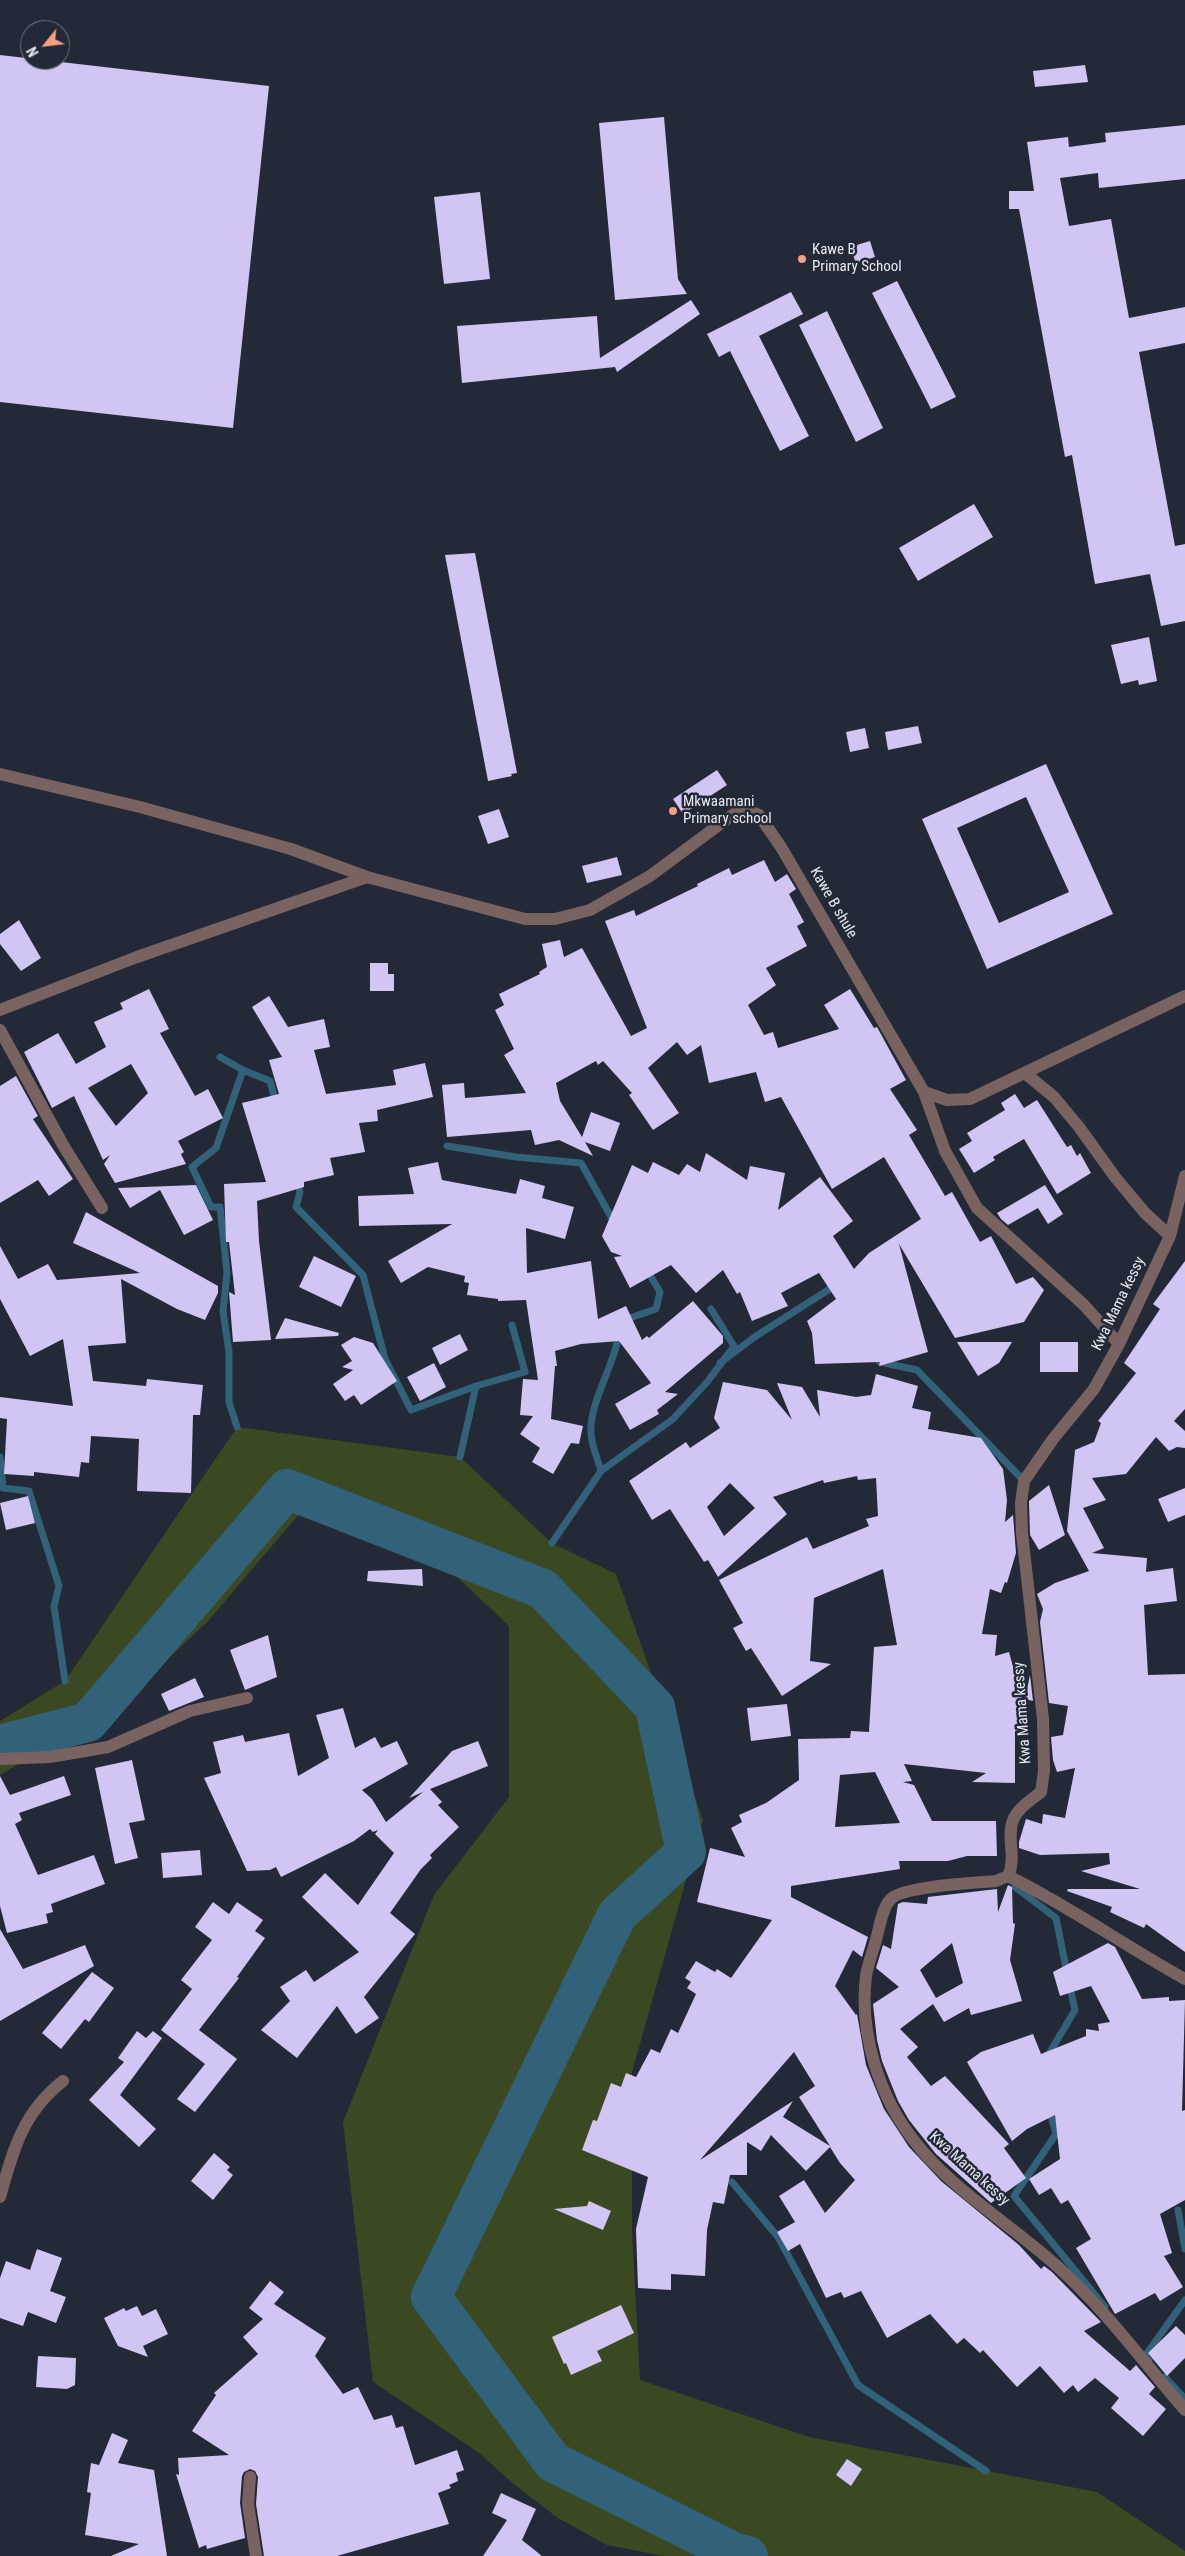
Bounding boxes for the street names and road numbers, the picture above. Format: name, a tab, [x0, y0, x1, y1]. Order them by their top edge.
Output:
street label: Kawe B shule	[805, 864, 861, 942]
street label: Kwa Mama kessy	[1089, 1254, 1149, 1354]
street label: Kwa Mama kessy	[1010, 1661, 1036, 1765]
street label: Kwa Mama kessy	[925, 2128, 1013, 2210]

